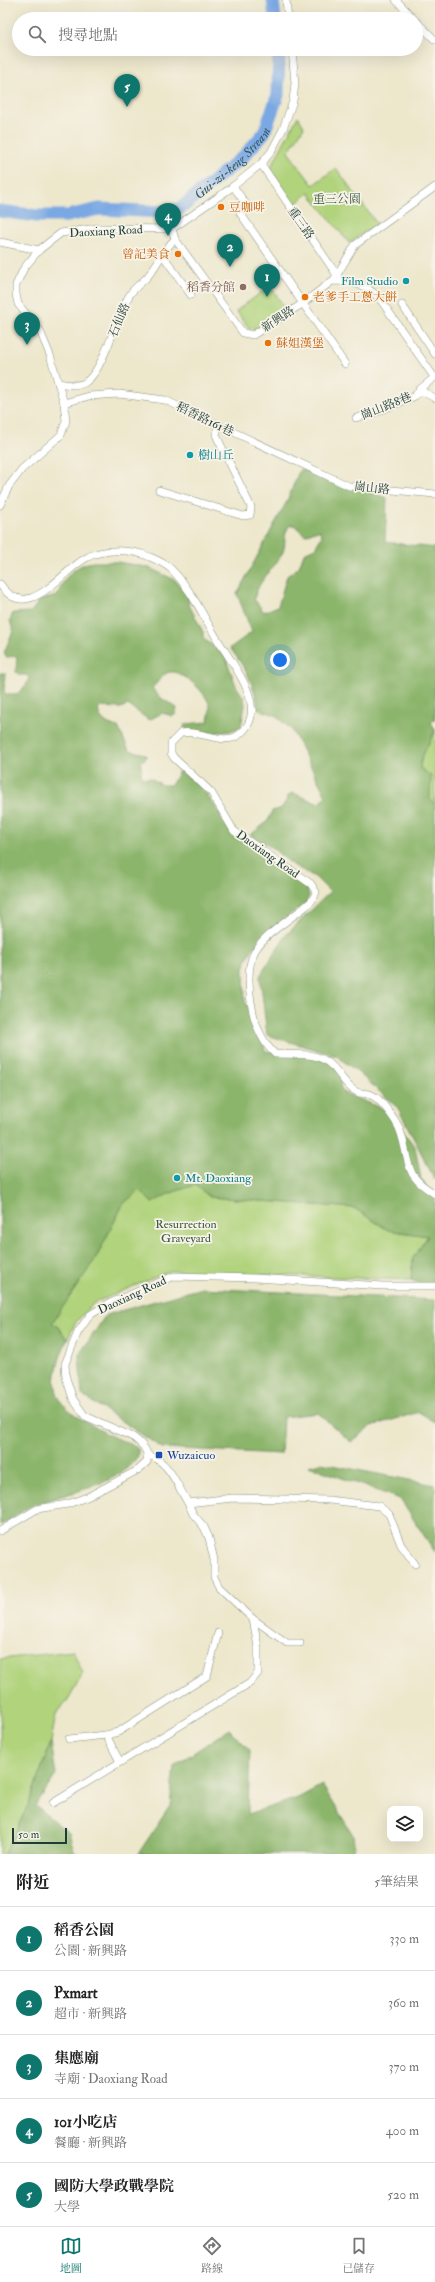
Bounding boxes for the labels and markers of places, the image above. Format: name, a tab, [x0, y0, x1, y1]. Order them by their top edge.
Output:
pin: 5	[114, 74, 140, 107]
place label: 豆咖啡	[229, 200, 265, 215]
marker: 豆咖啡	[216, 202, 226, 212]
pin: 4	[155, 203, 181, 236]
pin: 2	[217, 234, 243, 267]
place label: 曾記美食	[122, 247, 170, 262]
marker: 曾記美食	[173, 249, 183, 259]
pin: 1	[254, 264, 280, 297]
place label: Film Studio	[341, 274, 398, 289]
marker: Film Studio	[401, 276, 411, 286]
place label: 稻香分館	[187, 280, 235, 295]
marker: 稻香分館	[238, 282, 248, 292]
place label: 老爹手工蔥大餅	[313, 290, 397, 305]
marker: 老爹手工蔥大餅	[300, 292, 310, 302]
pin: 3	[14, 312, 40, 345]
place label: 蘇姐漢堡	[276, 336, 324, 351]
marker: 蘇姐漢堡	[263, 338, 273, 348]
place label: 樹山丘	[198, 448, 234, 463]
marker: 樹山丘	[185, 450, 195, 460]
place label: Mt. Daoxiang	[185, 1171, 252, 1186]
marker: Mt. Daoxiang	[172, 1173, 182, 1183]
place label: Wuzaicuo	[166, 1448, 215, 1463]
marker: Wuzaicuo	[154, 1450, 164, 1460]

